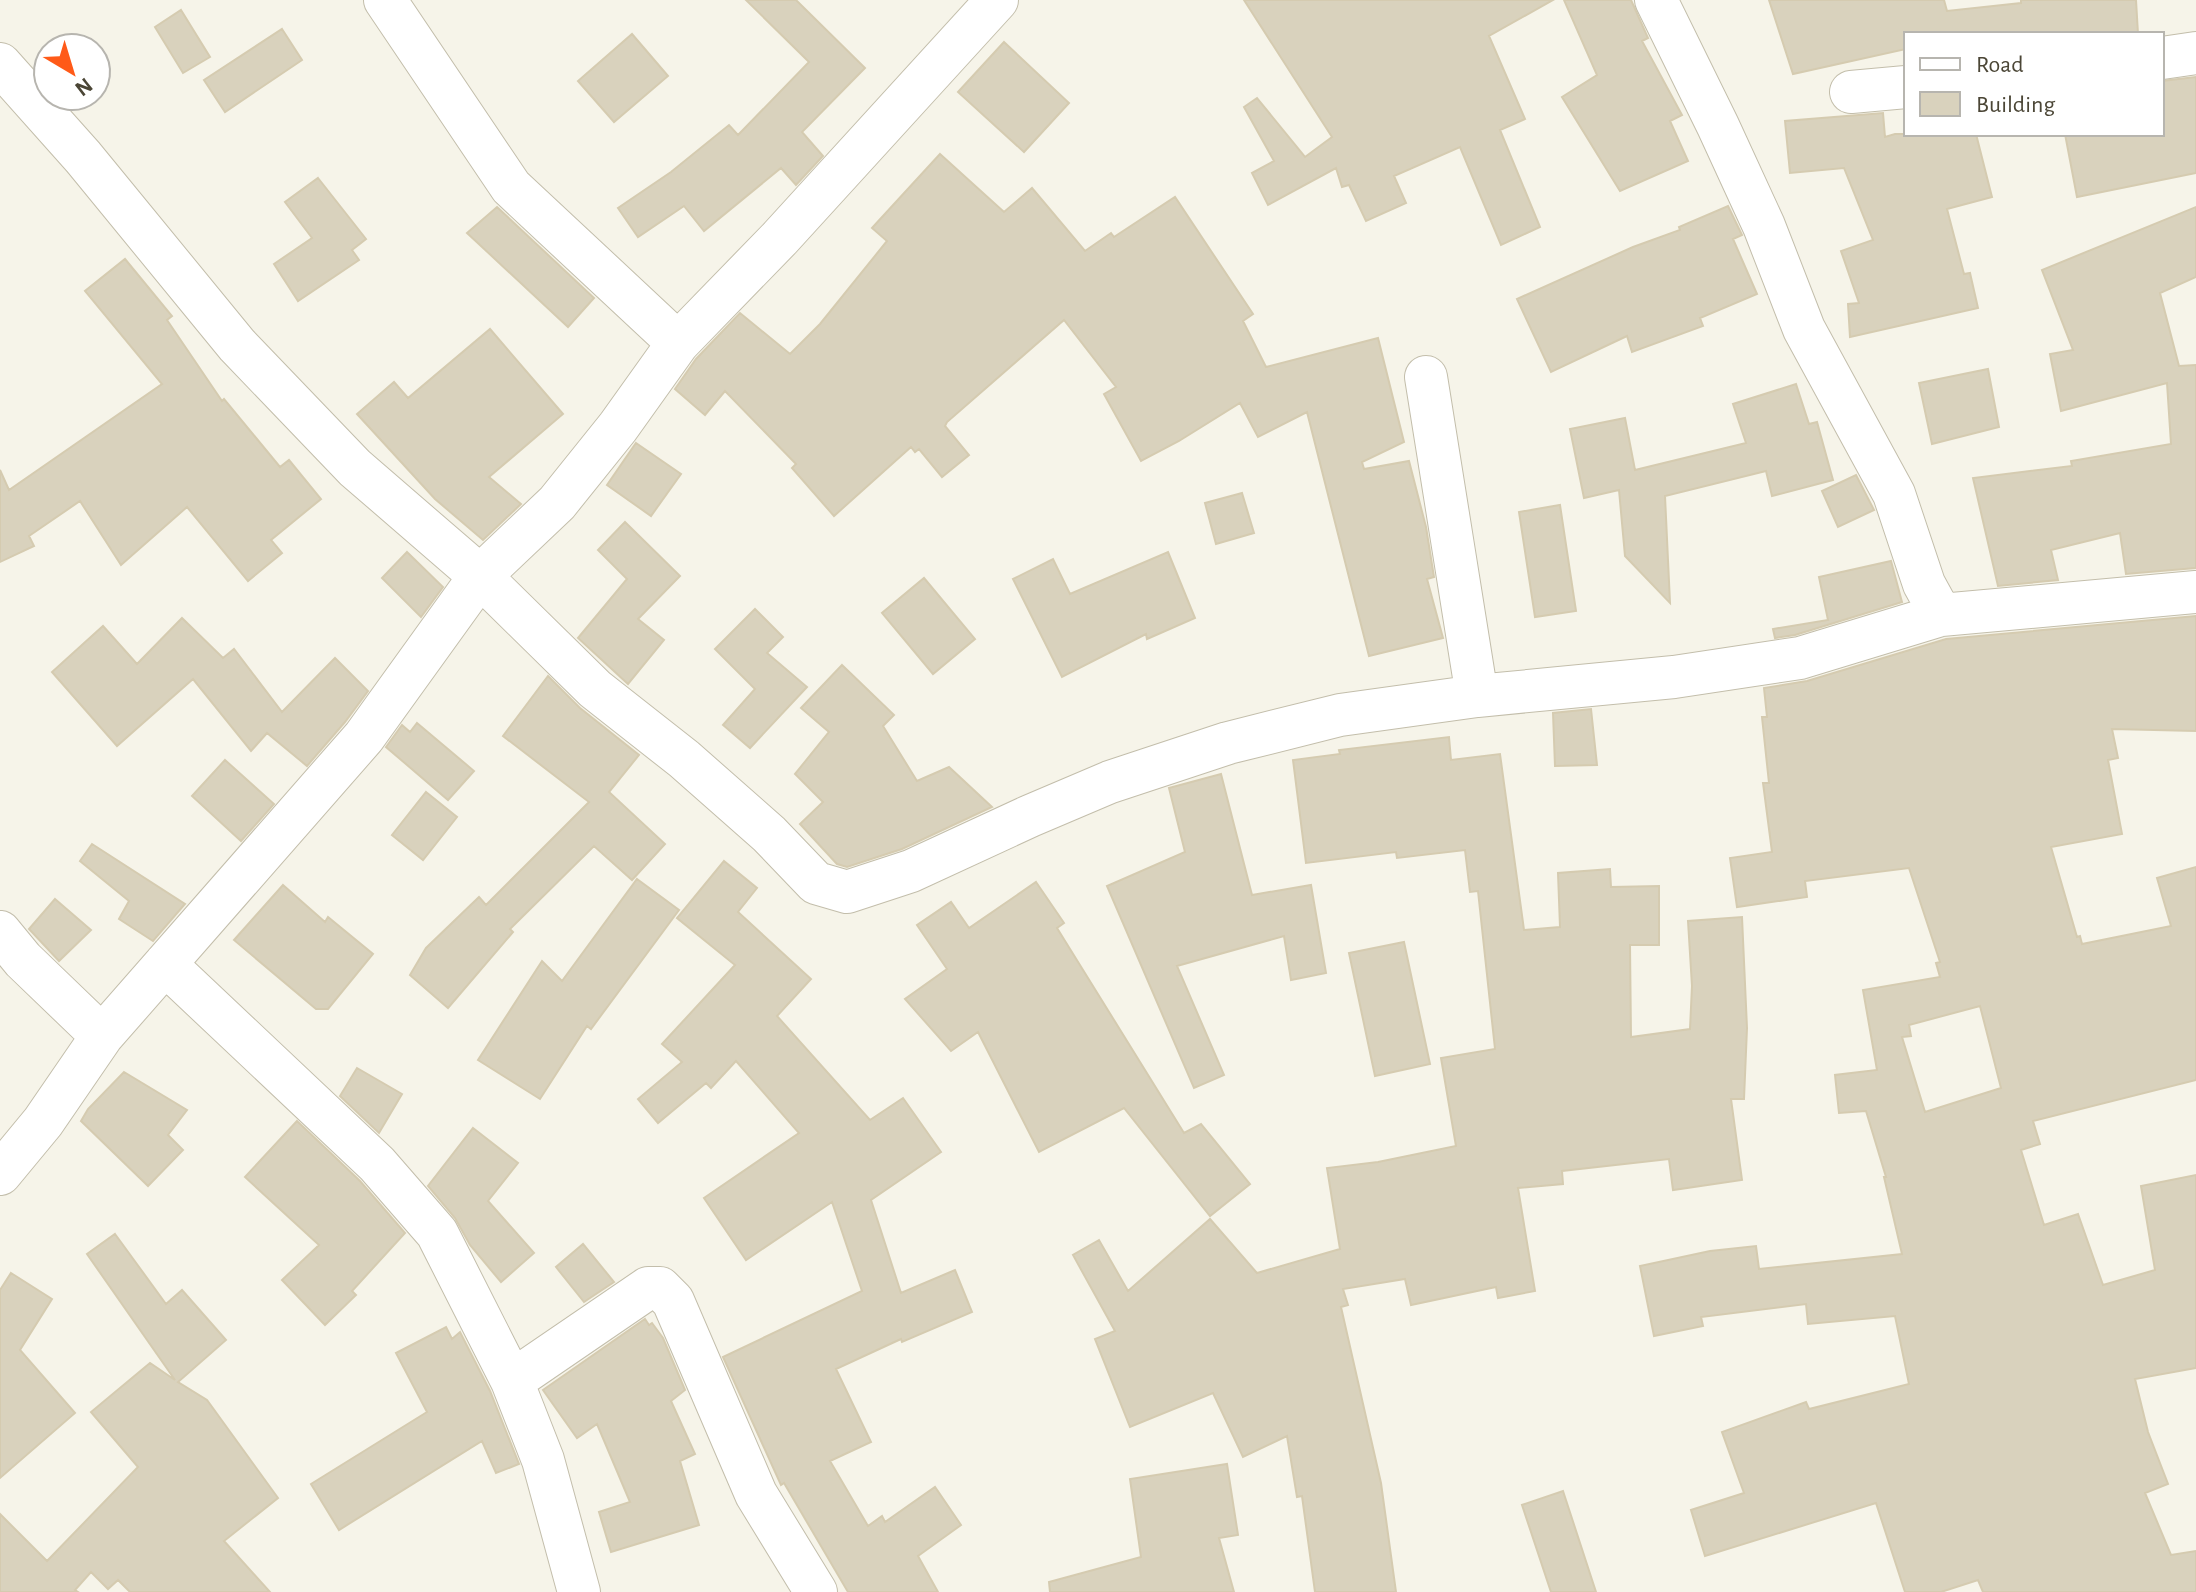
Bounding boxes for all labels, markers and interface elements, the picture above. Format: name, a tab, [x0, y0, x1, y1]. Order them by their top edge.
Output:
north arrow	[32, 32, 112, 112]
legend	[1904, 32, 2164, 136]
text: Road	[1976, 53, 2024, 77]
text: N	[71, 74, 96, 100]
text: Building	[1976, 93, 2055, 117]

